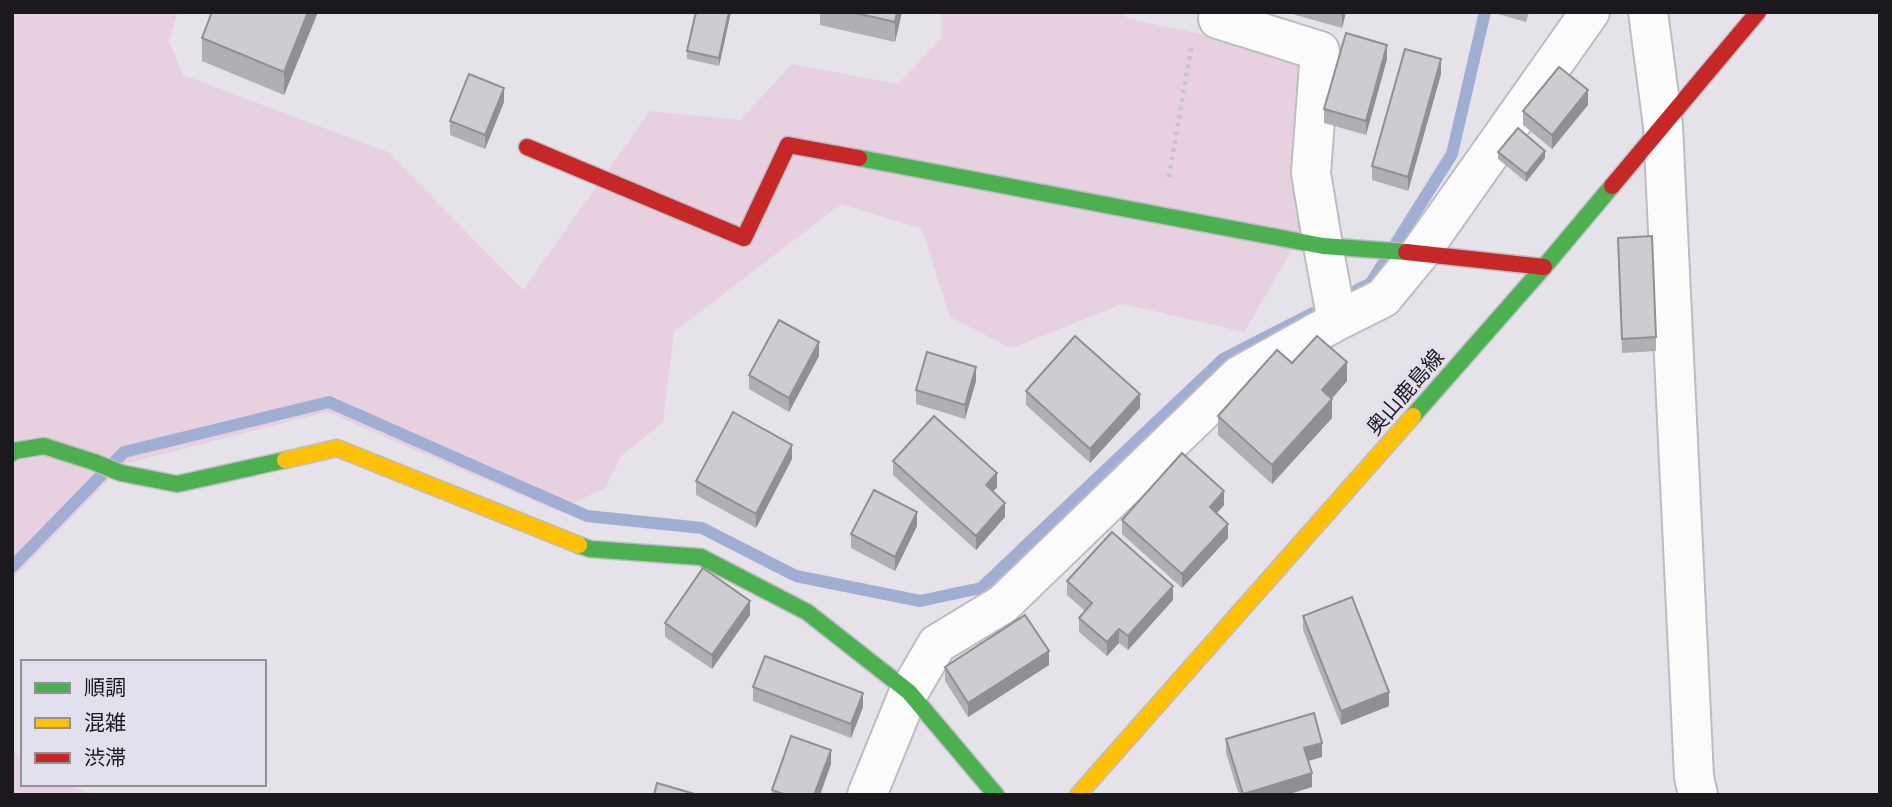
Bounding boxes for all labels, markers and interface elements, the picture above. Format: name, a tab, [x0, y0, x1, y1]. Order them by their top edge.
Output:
street label: 奥山鹿島線	[1362, 345, 1448, 439]
legend	[21, 660, 266, 786]
text: 順調	[84, 676, 126, 699]
text: 混雑	[84, 711, 126, 734]
text: 渋滞	[84, 746, 126, 769]

